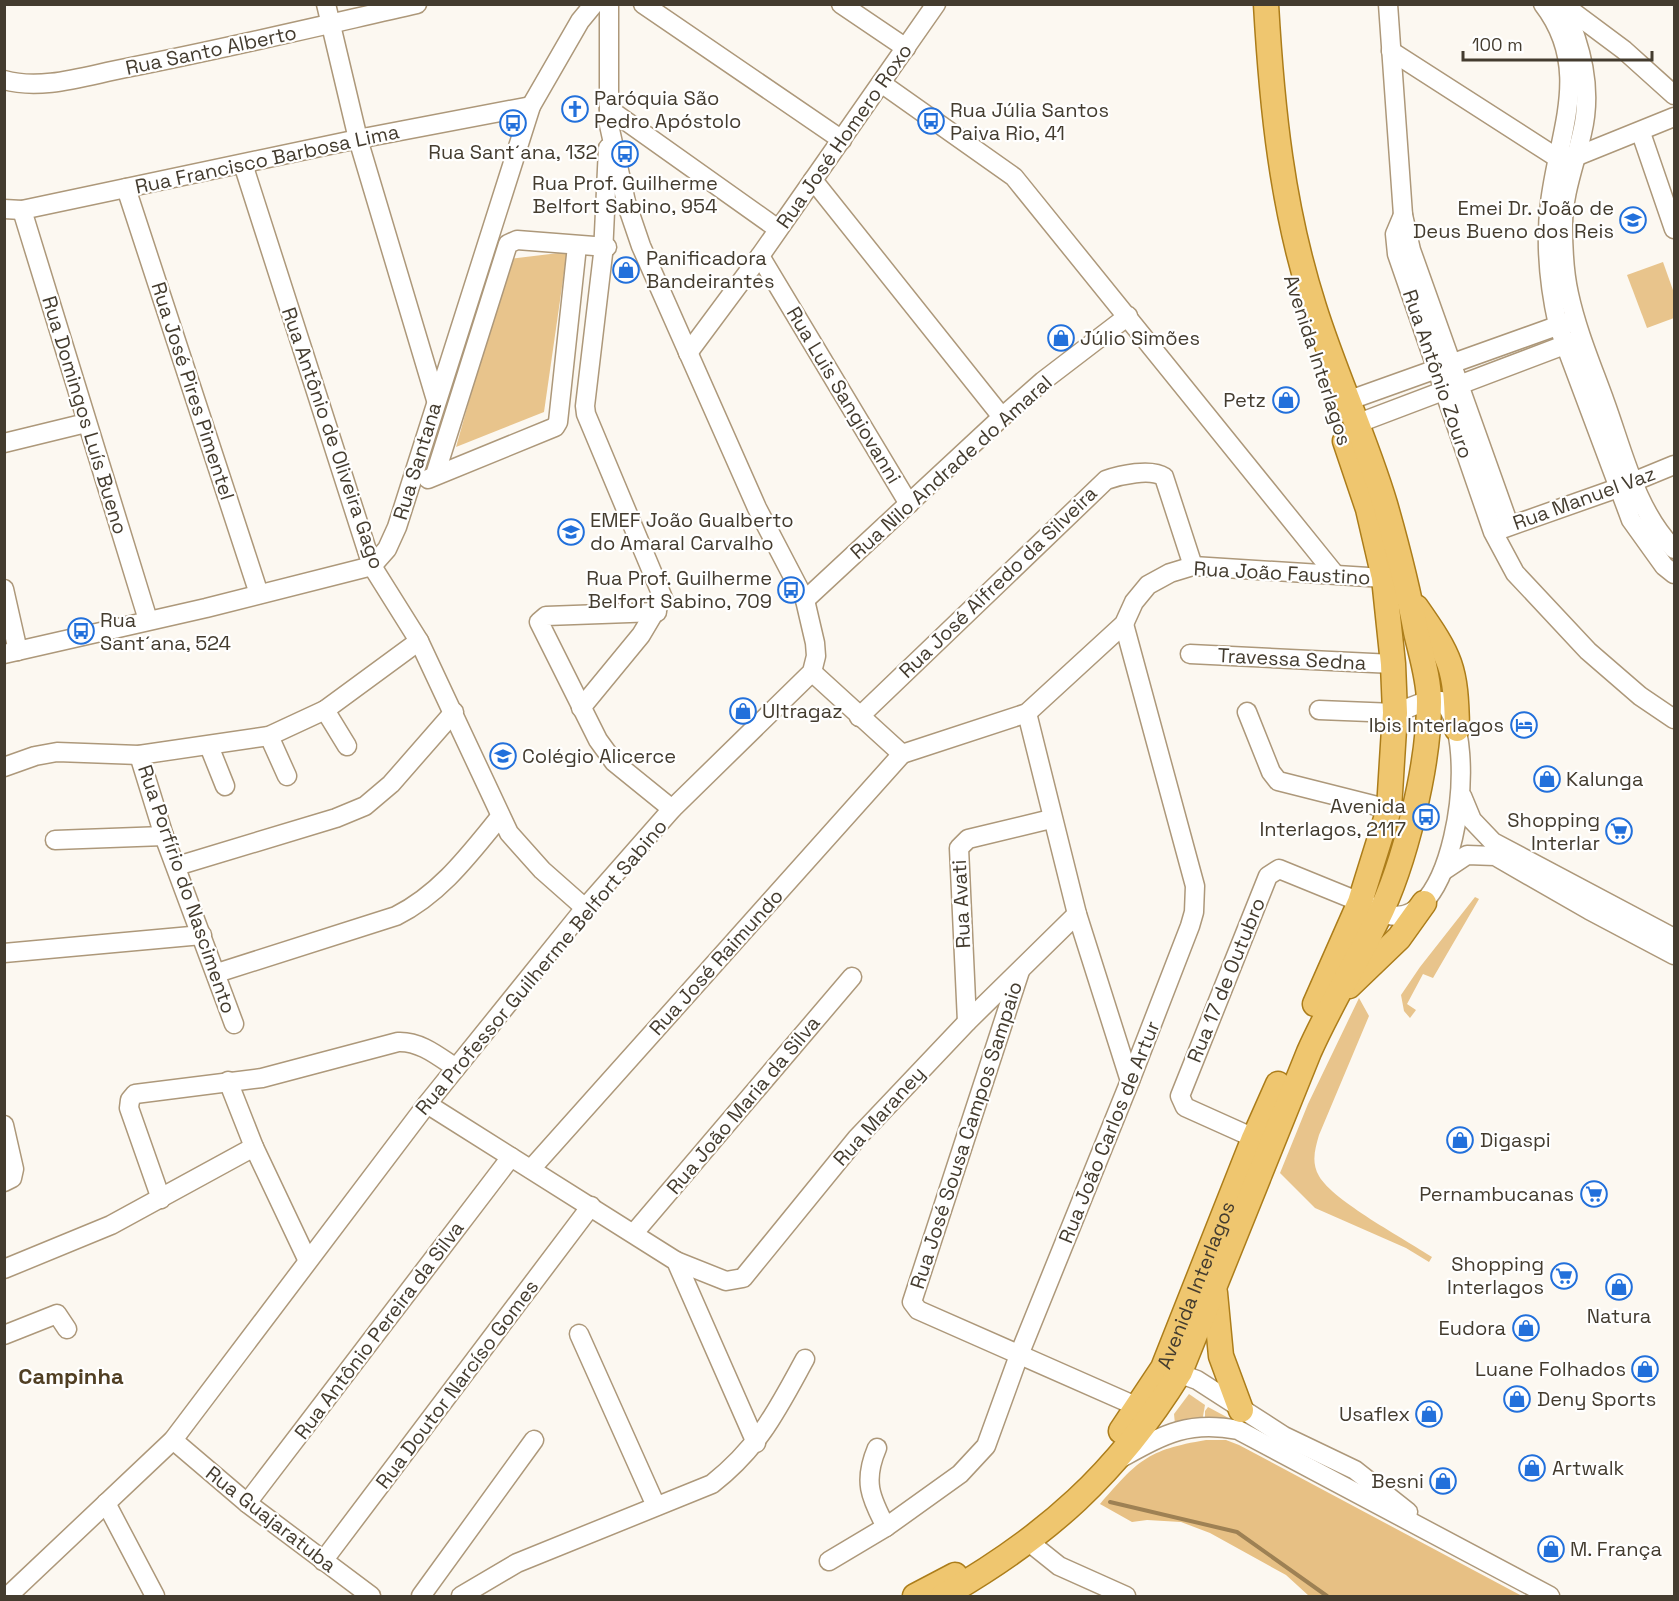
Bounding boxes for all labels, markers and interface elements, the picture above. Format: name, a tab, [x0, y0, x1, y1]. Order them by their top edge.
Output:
street label: Rua Santo Alberto	[123, 19, 299, 81]
scale bar	[1463, 24, 1652, 62]
text: 100 m	[1472, 33, 1523, 56]
street label: Rua José Homero Roxo	[770, 39, 918, 233]
place label: Paróquia São Pedro Apóstolo	[594, 85, 741, 134]
church icon: Paróquia São Pedro Apóstolo	[560, 94, 590, 124]
place label: Rua Júlia Santos Paiva Rio, 41	[950, 97, 1109, 146]
bus stop icon: Rua Júlia Santos Paiva Rio, 41	[916, 106, 946, 136]
bus stop icon: Rua Sant´ana, 132	[498, 108, 528, 138]
street label: Rua Francisco Barbosa Lima	[133, 118, 401, 200]
place label: Rua Sant´ana, 132	[428, 139, 598, 165]
bus stop icon: Rua Prof. Guilherme Belfort Sabino, 954	[610, 139, 640, 169]
place label: Rua Prof. Guilherme Belfort Sabino, 954	[532, 170, 718, 219]
place label: Emei Dr. João de Deus Bueno dos Reis	[1413, 195, 1614, 244]
school or university icon: Emei Dr. João de Deus Bueno dos Reis	[1618, 205, 1648, 235]
place label: Panificadora Bandeirantes	[646, 245, 775, 294]
shop icon: Panificadora Bandeirantes	[611, 255, 641, 285]
street label: Avenida Interlagos	[1278, 271, 1358, 449]
street label: Rua José Pires Pimentel	[145, 279, 241, 503]
street label: Rua Antônio Zouro	[1397, 286, 1479, 462]
street label: Rua Domingos Luís Bueno	[36, 293, 134, 537]
street label: Rua Luis Sangiovanni	[781, 302, 907, 488]
street label: Rua Antônio de Oliveira Gago	[276, 304, 390, 572]
shop icon: Júlio Simões	[1046, 323, 1076, 353]
place label: Júlio Simões	[1080, 325, 1200, 351]
street label: Rua Nilo Andrade do Amaral	[845, 369, 1057, 565]
shop icon: Petz	[1271, 385, 1301, 415]
place label: Petz	[1223, 387, 1266, 413]
street label: Rua Santana	[387, 399, 447, 523]
street label: Rua Manuel Vaz	[1509, 460, 1659, 536]
street label: Rua José Alfredo da Silveira	[893, 480, 1103, 684]
place label: EMEF João Gualberto do Amaral Carvalho	[590, 507, 794, 556]
school or university icon: EMEF João Gualberto do Amaral Carvalho	[556, 517, 586, 547]
street label: Rua João Faustino	[1193, 555, 1371, 591]
place label: Rua Prof. Guilherme Belfort Sabino, 709	[586, 565, 772, 614]
bus stop icon: Rua Prof. Guilherme Belfort Sabino, 709	[776, 575, 806, 605]
place label: Rua Sant´ana, 524	[100, 607, 231, 656]
bus stop icon: Rua Sant´ana, 524	[66, 616, 96, 646]
street label: Travessa Sedna	[1217, 642, 1367, 676]
shop icon: Ultragaz	[728, 696, 758, 726]
place label: Ultragaz	[762, 698, 843, 724]
hotel icon: Ibis Interlagos	[1509, 710, 1539, 740]
place label: Ibis Interlagos	[1369, 712, 1504, 738]
school or university icon: Colégio Alicerce	[488, 741, 518, 771]
place label: Colégio Alicerce	[522, 743, 676, 769]
street label: Rua Porfírio do Nascimento	[132, 761, 242, 1017]
shop icon: Kalunga	[1532, 764, 1562, 794]
place label: Kalunga	[1566, 766, 1643, 792]
place label: Avenida Interlagos, 2117	[1259, 793, 1406, 842]
bus stop icon: Avenida Interlagos, 2117	[1411, 802, 1441, 832]
place label: Shopping Interlar	[1507, 807, 1600, 856]
street label: Rua Professor Guilherme Belfort Sabino	[409, 814, 673, 1120]
supermarket icon: Shopping Interlar	[1604, 816, 1634, 846]
street label: Rua Avati	[946, 859, 976, 949]
street label: Rua José Raimundo	[643, 883, 789, 1041]
street label: Rua 17 de Outubro	[1181, 894, 1271, 1066]
street label: Rua José Sousa Campos Sampaio	[904, 978, 1028, 1292]
street label: Rua João Maria da Silva	[661, 1010, 825, 1200]
street label: Rua João Carlos de Artur	[1052, 1017, 1166, 1247]
street label: Rua Maraney	[827, 1061, 931, 1171]
shop icon: Digaspi	[1445, 1125, 1475, 1155]
place label: Digaspi	[1480, 1127, 1551, 1153]
supermarket icon: Pernambucanas	[1579, 1179, 1609, 1209]
place label: Pernambucanas	[1419, 1181, 1574, 1207]
street label: Avenida Interlagos	[1151, 1197, 1241, 1373]
street label: Rua Antônio Pereira da Silva	[288, 1216, 470, 1444]
place label: Shopping Interlagos	[1447, 1251, 1544, 1300]
supermarket icon: Shopping Interlagos	[1549, 1261, 1579, 1291]
shop icon: Natura	[1604, 1272, 1634, 1302]
street label: Rua Doutor Narcíso Gomes	[370, 1274, 544, 1494]
place label: Natura	[1587, 1303, 1651, 1329]
shop icon: Eudora	[1511, 1313, 1541, 1343]
place label: Eudora	[1439, 1315, 1506, 1341]
shop icon: Luane Folhados	[1630, 1354, 1660, 1384]
place label: Luane Folhados	[1475, 1356, 1626, 1382]
district label: Campinha	[18, 1362, 124, 1390]
shop icon: Deny Sports	[1502, 1384, 1532, 1414]
place label: Deny Sports	[1537, 1386, 1656, 1412]
shop icon: Usaflex	[1414, 1399, 1444, 1429]
place label: Usaflex	[1339, 1401, 1410, 1427]
shop icon: Artwalk	[1517, 1453, 1547, 1483]
place label: Artwalk	[1552, 1455, 1625, 1481]
street label: Rua Guajaratuba	[200, 1460, 342, 1578]
shop icon: Besni	[1428, 1466, 1458, 1496]
place label: Besni	[1371, 1468, 1424, 1494]
shop icon: M. França	[1536, 1534, 1566, 1564]
place label: M. França	[1570, 1536, 1662, 1562]

